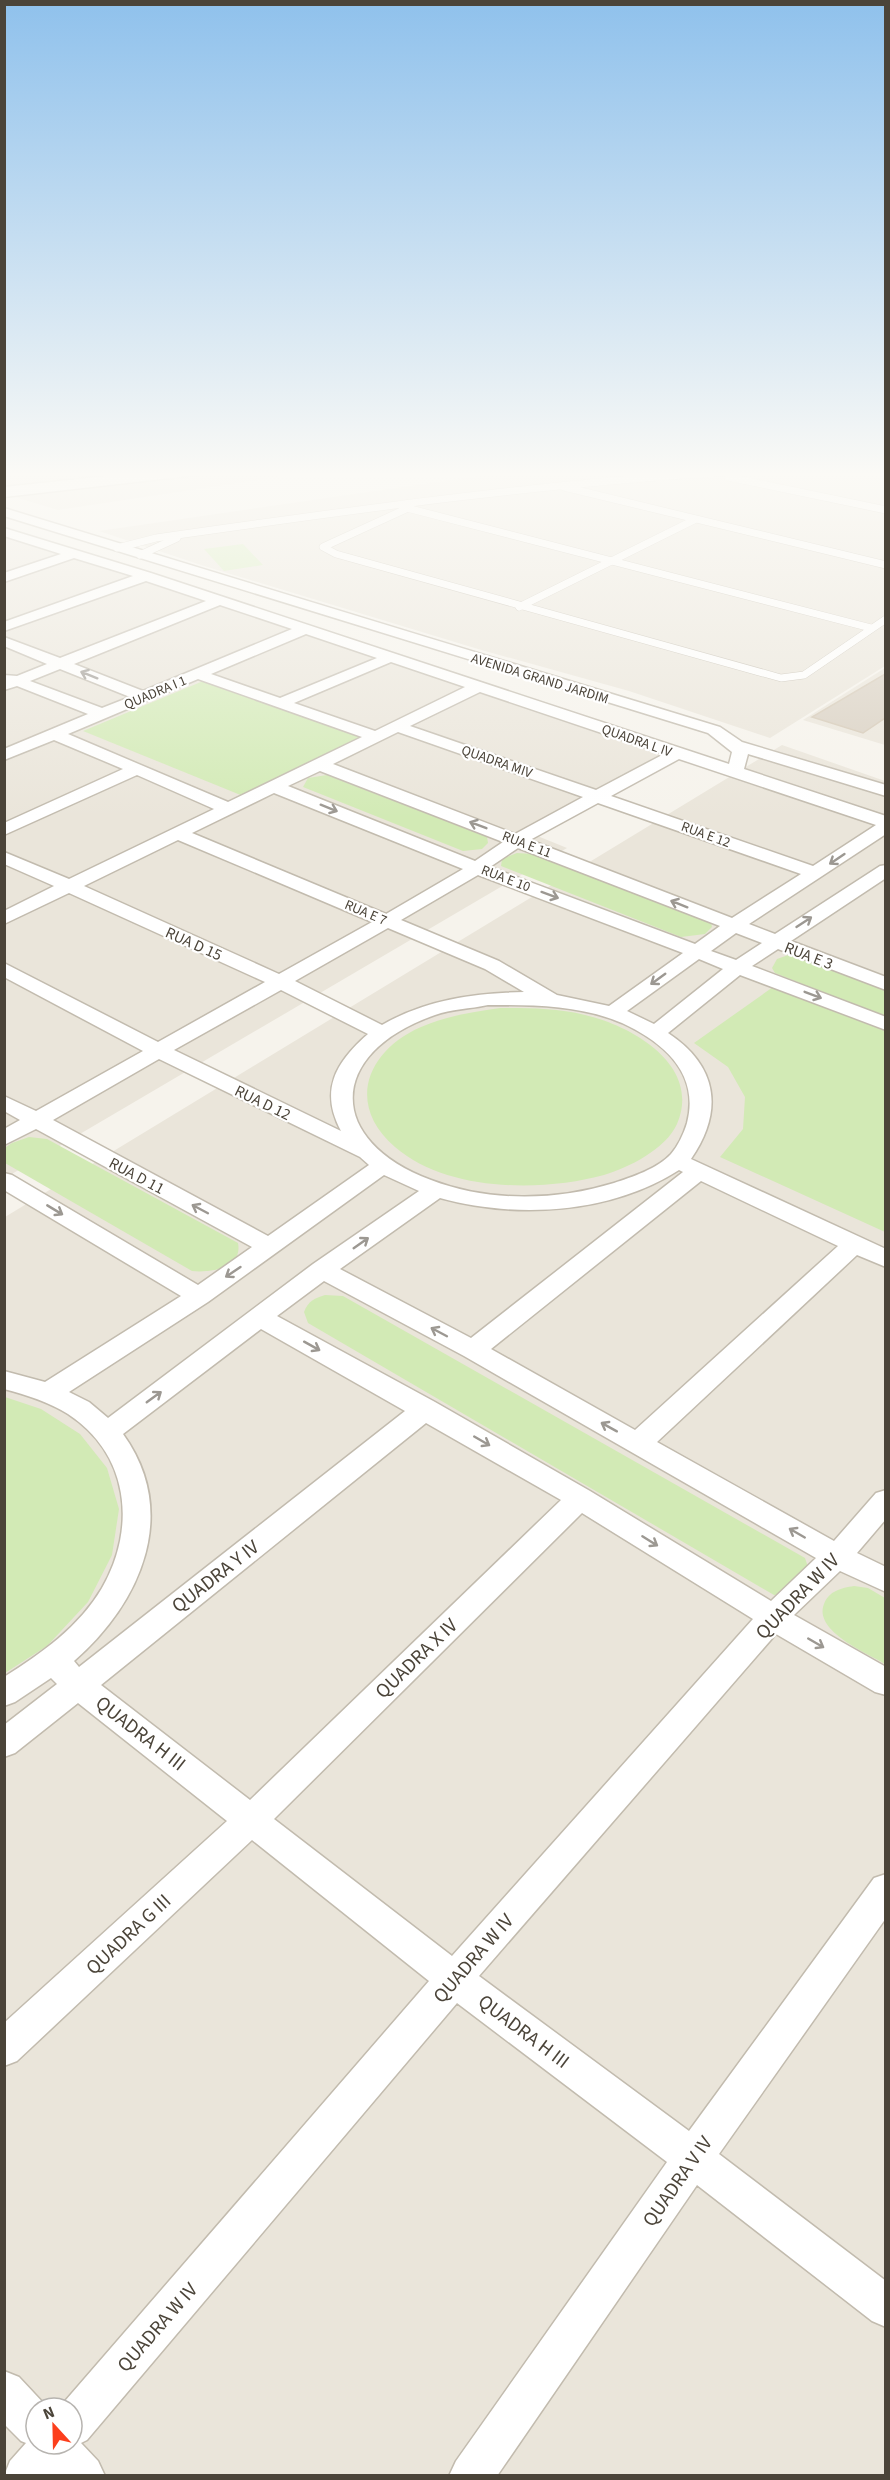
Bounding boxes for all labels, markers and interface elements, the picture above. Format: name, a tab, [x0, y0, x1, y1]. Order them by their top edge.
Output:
street label: AVENIDA GRAND JARDIM	[468, 648, 611, 709]
one-way arrow	[81, 669, 99, 680]
street label: QUADRA I 1	[121, 671, 190, 715]
street label: QUADRA L IV	[599, 720, 675, 763]
street label: QUADRA MIV	[459, 740, 536, 784]
one-way arrow	[319, 803, 338, 814]
street label: RUA E 12	[678, 817, 733, 853]
one-way arrow	[469, 819, 488, 830]
street label: RUA E 11	[499, 826, 554, 863]
one-way arrow	[829, 853, 846, 865]
street label: RUA E 10	[478, 860, 533, 897]
one-way arrow	[540, 890, 558, 901]
street label: RUA E 7	[341, 895, 390, 931]
one-way arrow	[670, 898, 689, 909]
one-way arrow	[795, 916, 812, 928]
street label: RUA D 15	[162, 922, 226, 966]
street label: RUA E 3	[781, 937, 836, 975]
one-way arrow	[650, 973, 666, 985]
one-way arrow	[803, 991, 821, 1002]
street label: RUA D 12	[231, 1080, 294, 1126]
street label: RUA D 11	[105, 1152, 168, 1200]
one-way arrow	[192, 1203, 209, 1215]
one-way arrow	[46, 1205, 63, 1217]
one-way arrow	[352, 1237, 368, 1249]
one-way arrow	[226, 1266, 242, 1278]
one-way arrow	[431, 1326, 448, 1338]
one-way arrow	[303, 1340, 320, 1352]
one-way arrow	[145, 1391, 161, 1403]
one-way arrow	[601, 1421, 618, 1433]
one-way arrow	[473, 1436, 490, 1448]
one-way arrow	[789, 1527, 806, 1539]
street label: QUADRA Y IV	[166, 1533, 266, 1620]
one-way arrow	[641, 1535, 658, 1547]
street label: QUADRA W IV	[749, 1547, 847, 1646]
street label: QUADRA X IV	[369, 1612, 465, 1705]
one-way arrow	[807, 1637, 824, 1649]
street label: QUADRA H III	[89, 1690, 192, 1778]
street label: QUADRA G III	[80, 1888, 177, 1982]
street label: QUADRA W IV	[427, 1907, 521, 2010]
street label: QUADRA H III	[472, 1988, 575, 2075]
street label: QUADRA V IV	[636, 2130, 720, 2233]
street label: QUADRA W IV	[111, 2276, 205, 2379]
north arrow	[24, 2396, 84, 2456]
text: N	[40, 2401, 58, 2425]

